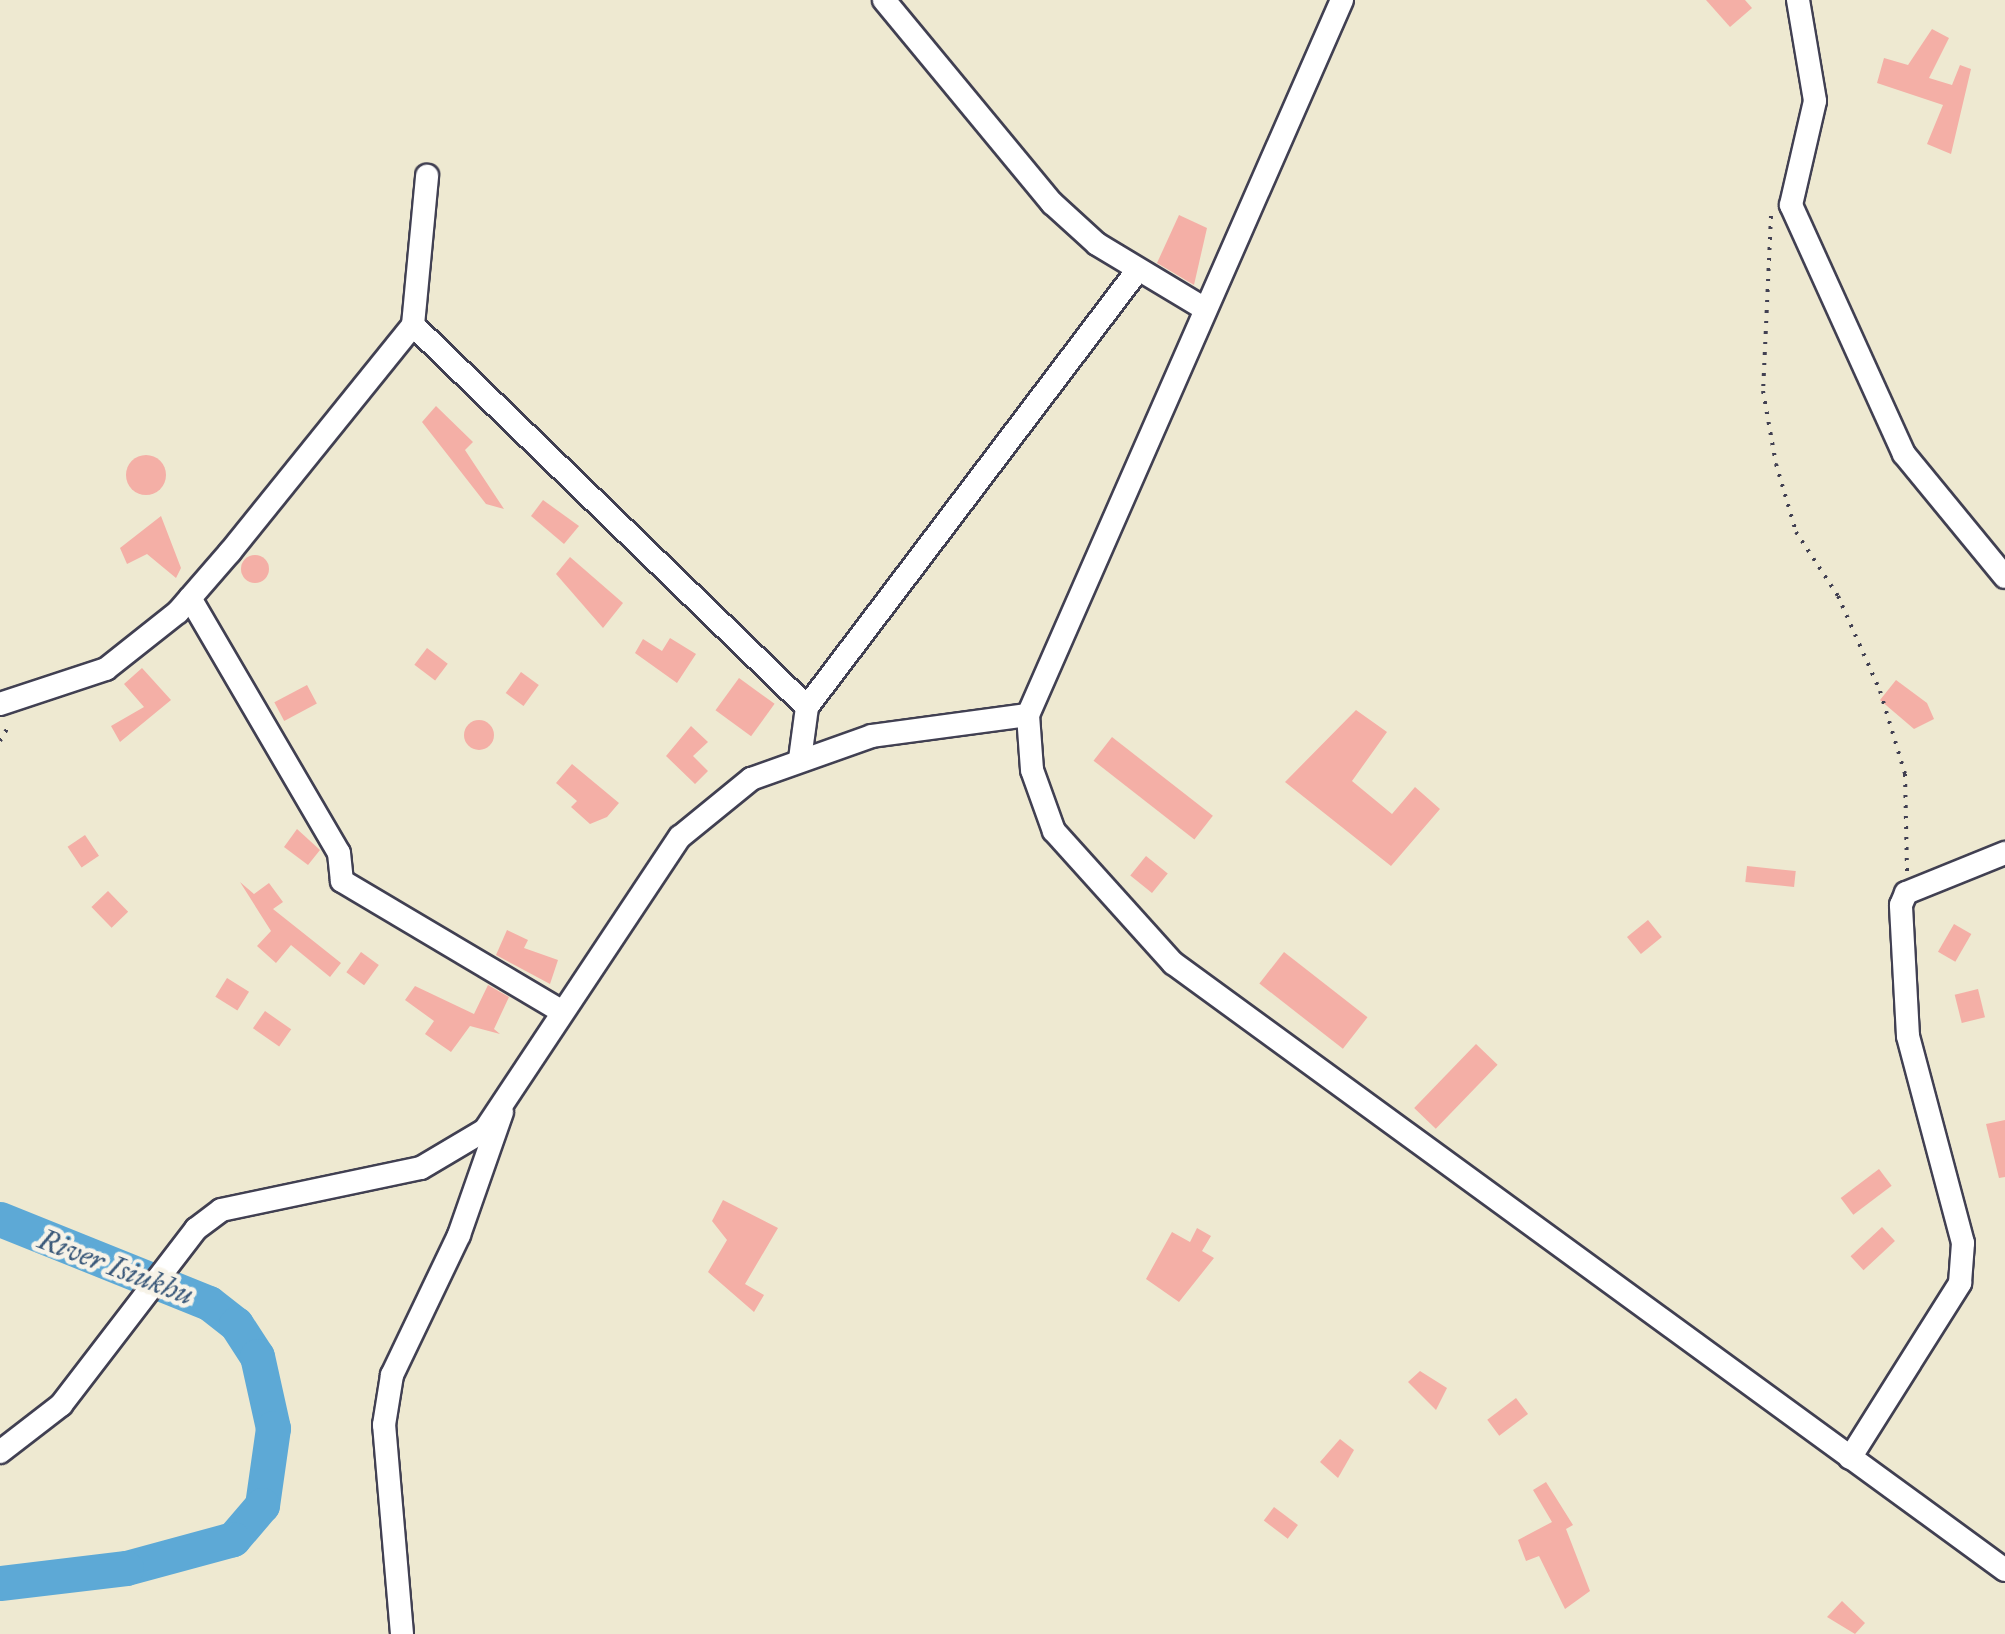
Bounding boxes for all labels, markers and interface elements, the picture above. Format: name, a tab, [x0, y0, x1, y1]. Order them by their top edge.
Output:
water label: River Isiukhu	[33, 1221, 199, 1313]

